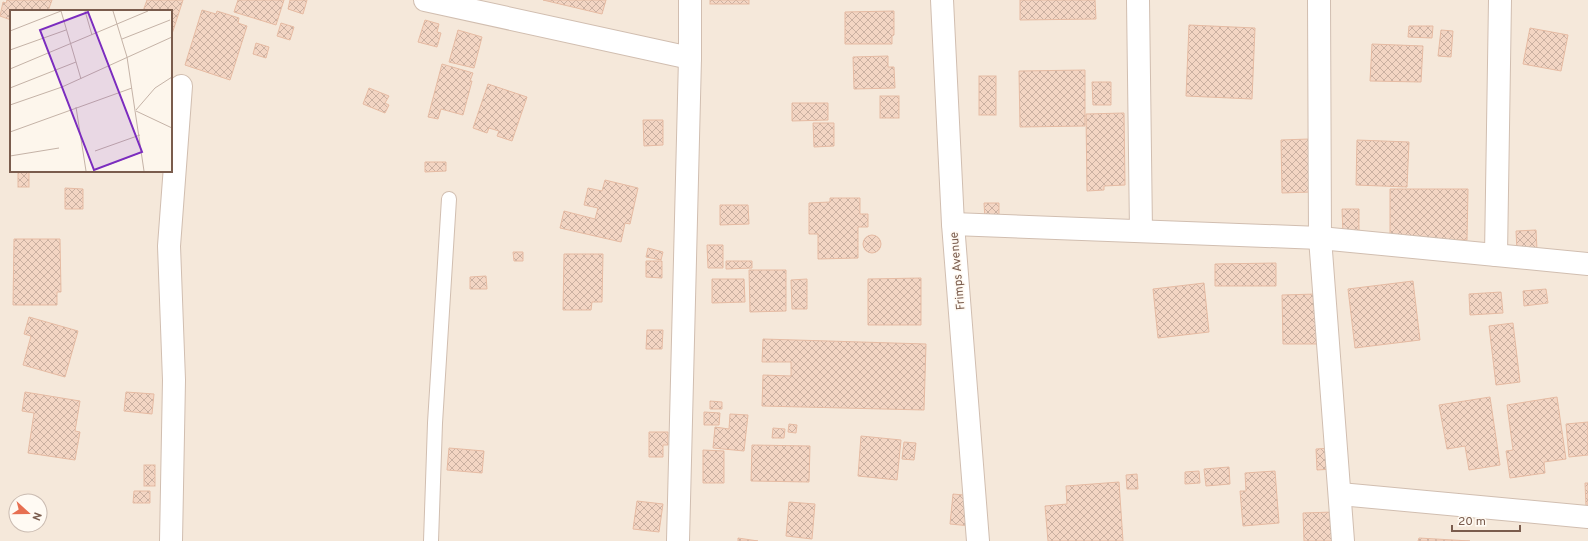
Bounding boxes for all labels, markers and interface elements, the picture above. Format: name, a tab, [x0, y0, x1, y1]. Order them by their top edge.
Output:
inset map	[10, 10, 172, 172]
street label: Frimps Avenue	[947, 231, 969, 311]
north arrow	[8, 493, 48, 533]
scale bar	[1452, 507, 1520, 533]
text: N	[28, 510, 44, 522]
text: 20 m	[1458, 514, 1486, 530]

